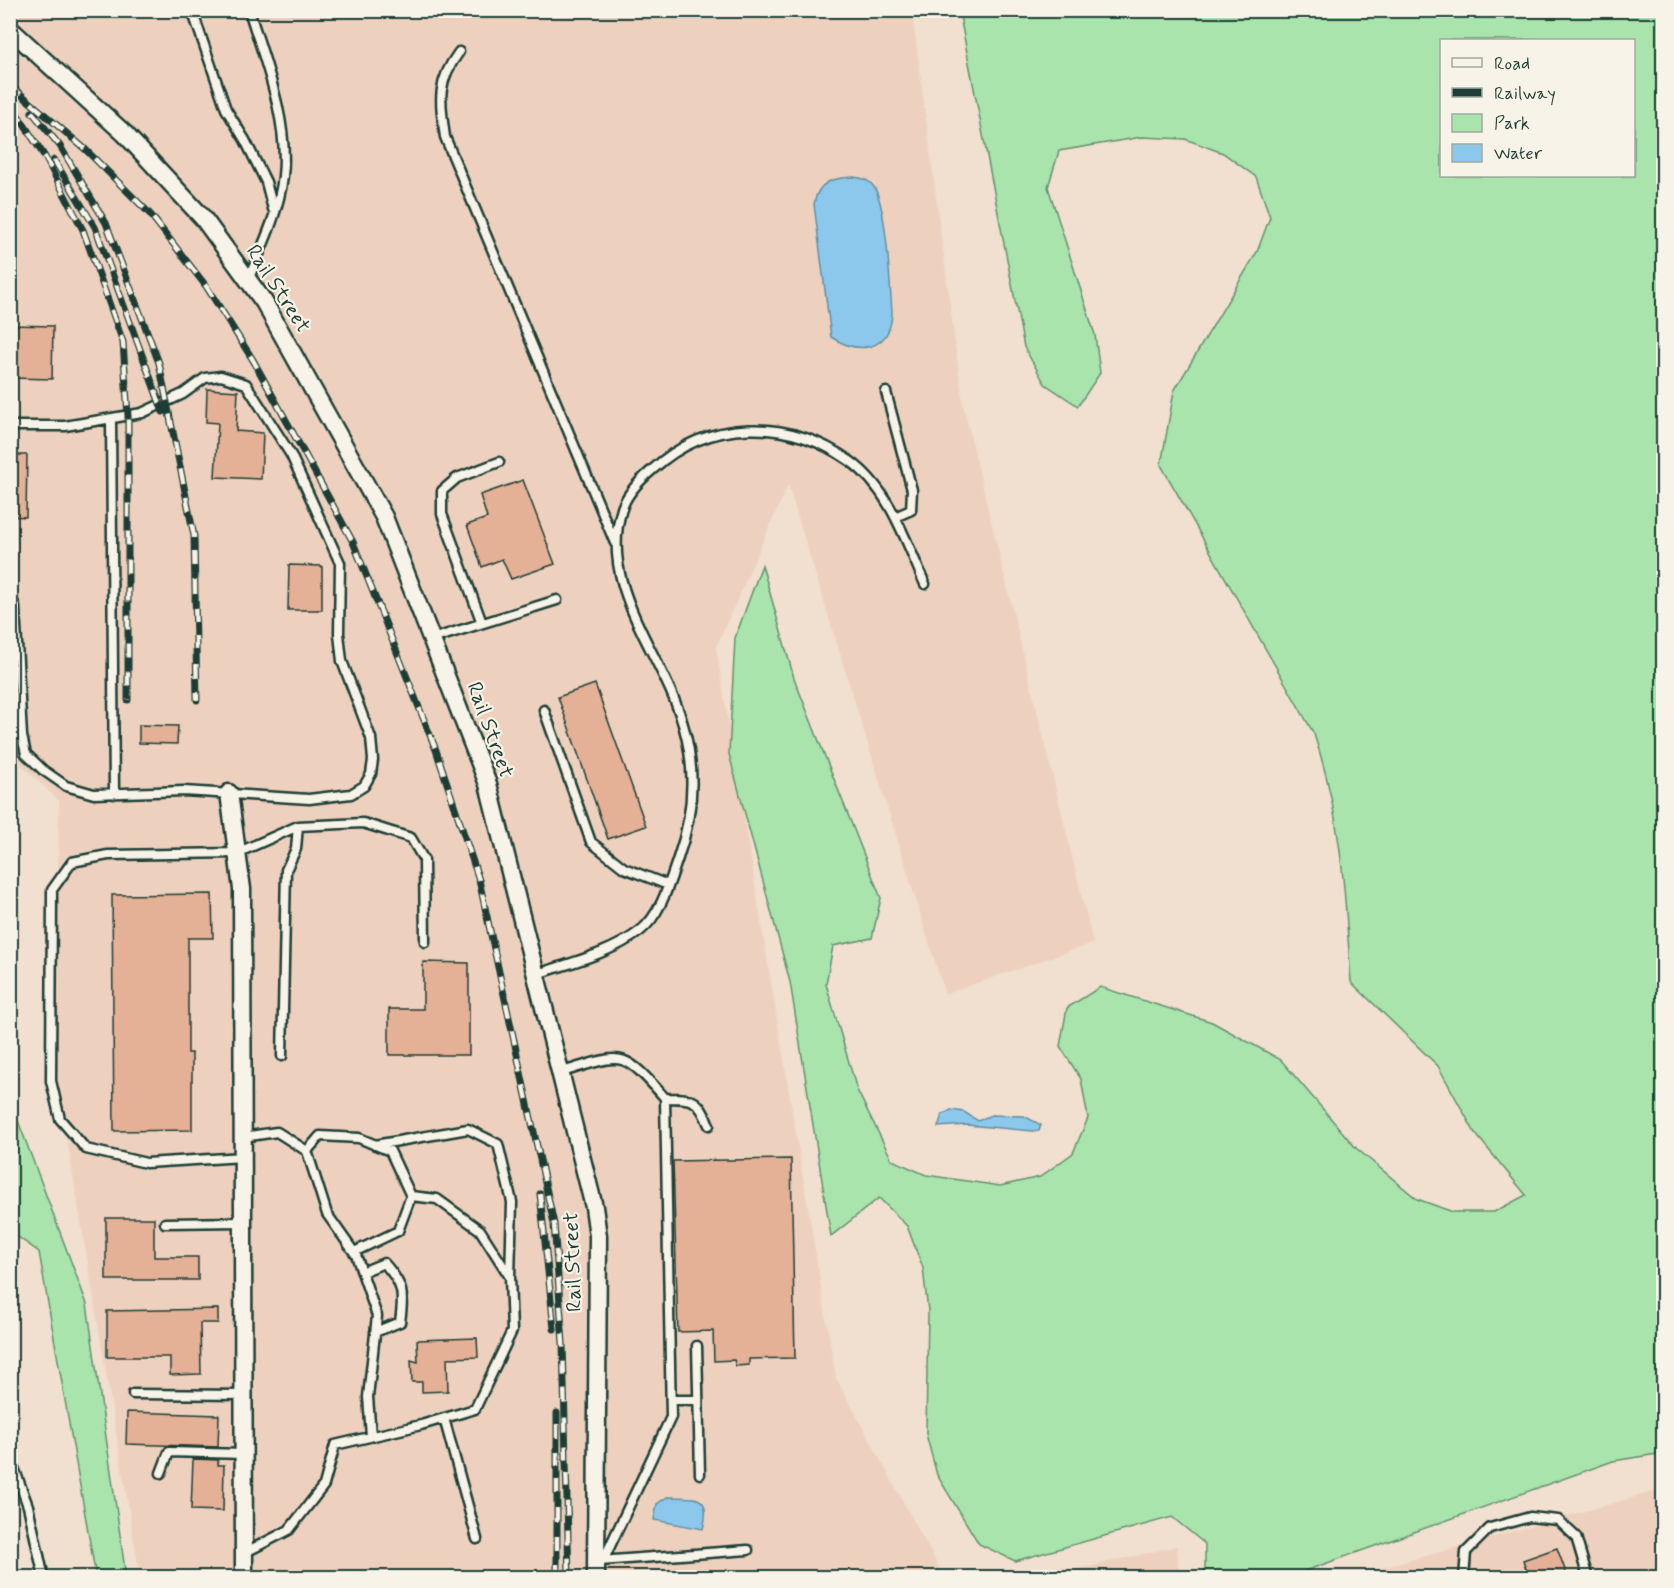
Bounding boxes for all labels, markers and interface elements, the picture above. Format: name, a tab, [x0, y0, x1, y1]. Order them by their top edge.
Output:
legend	[1440, 39, 1635, 177]
text: Road	[1494, 52, 1530, 76]
text: Railway	[1494, 82, 1556, 106]
text: Park	[1494, 112, 1530, 136]
text: Water	[1494, 142, 1543, 166]
street label: Rail Street	[239, 239, 317, 339]
street label: Rail Street	[460, 678, 520, 782]
street label: Rail Street	[557, 1211, 589, 1312]

